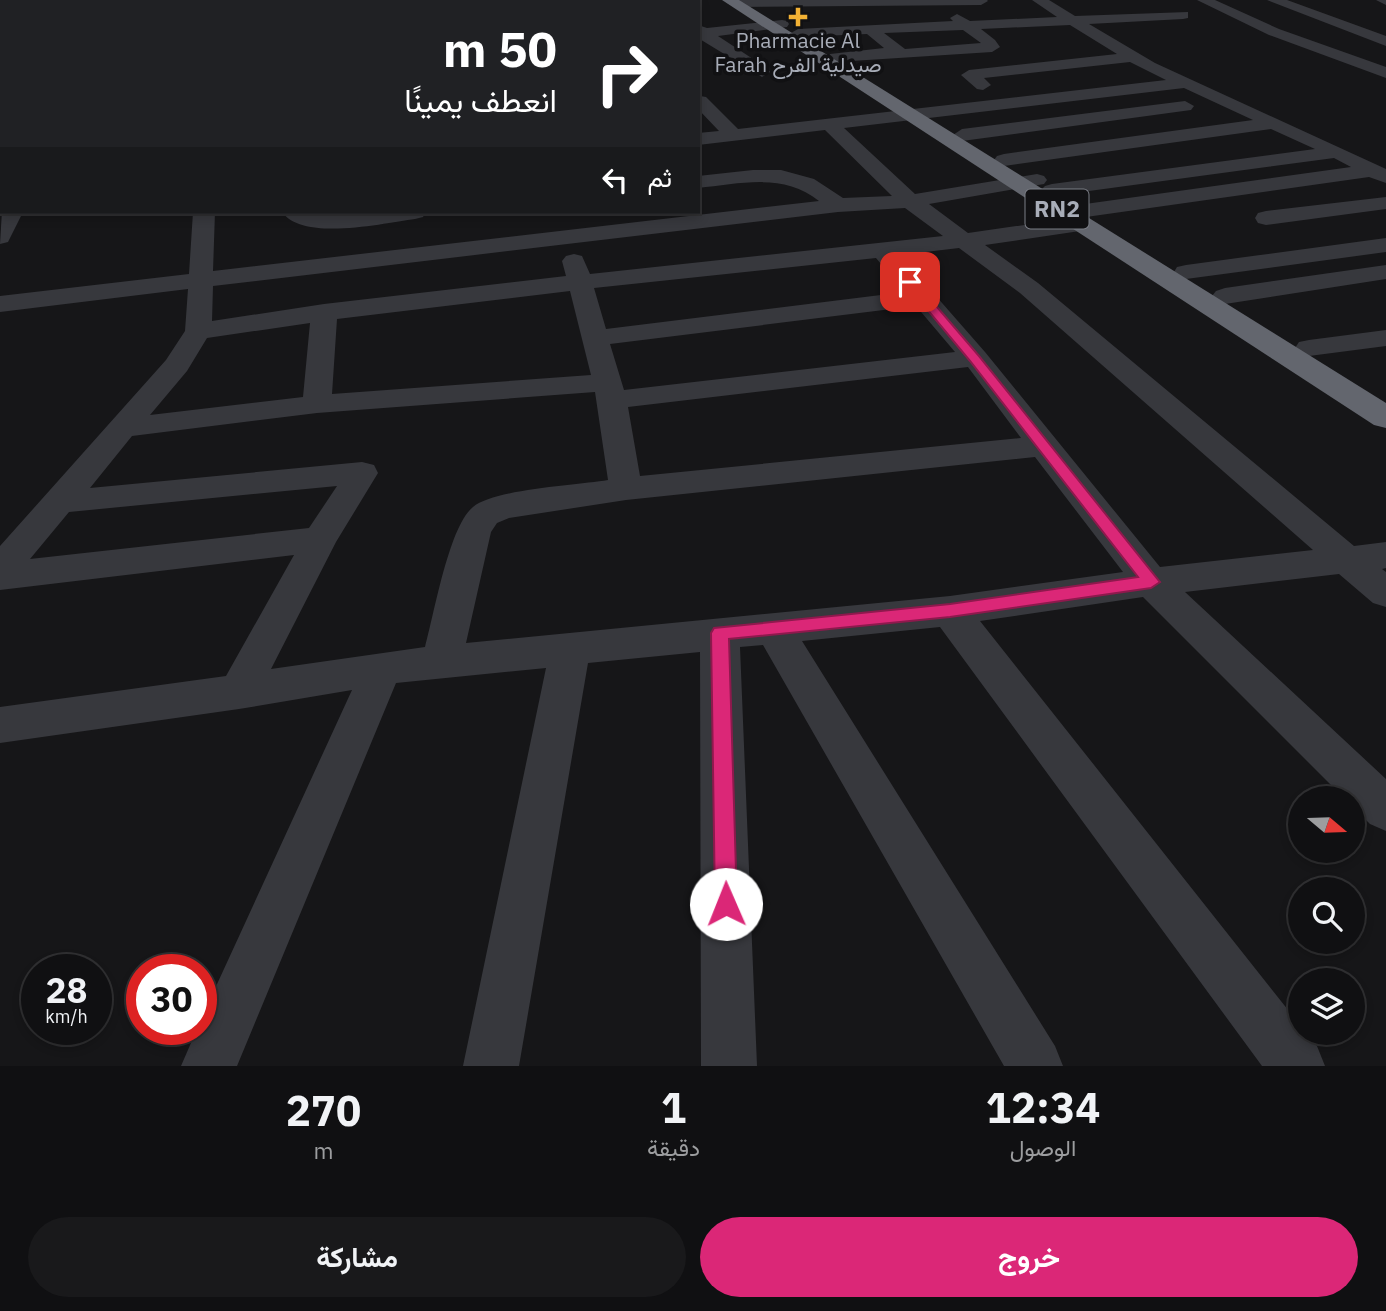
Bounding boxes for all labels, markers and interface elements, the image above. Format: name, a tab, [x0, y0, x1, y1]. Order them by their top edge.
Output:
marker: Pharmacie Al Farah صيدلية الفرح	[790, 9, 806, 25]
text: 50 m	[443, 17, 557, 80]
place label: Pharmacie Al Farah صيدلية الفرح	[714, 26, 882, 79]
icon: right	[581, 28, 672, 119]
text: انعطف يمينًا	[404, 79, 557, 121]
text: ثم	[648, 160, 672, 194]
icon: left	[596, 161, 634, 199]
road number: RN2	[1026, 190, 1088, 229]
pin	[880, 252, 940, 312]
icon: arrive	[891, 263, 929, 301]
north arrow	[1288, 786, 1365, 863]
map controls	[1288, 786, 1365, 1045]
position arrow	[689, 867, 763, 941]
button: search	[1288, 877, 1365, 954]
speed limit sign: 30	[126, 954, 217, 1045]
text: 28	[45, 967, 88, 1013]
button: layers	[1288, 968, 1365, 1045]
text: km/h	[45, 1005, 88, 1028]
text: 1	[661, 1080, 686, 1135]
text: 12:34	[986, 1080, 1100, 1135]
text: 270	[286, 1083, 361, 1138]
text: دقيقة	[647, 1132, 700, 1162]
text: الوصول	[1010, 1132, 1076, 1162]
text: m	[313, 1135, 334, 1165]
button: مشاركة	[28, 1217, 686, 1297]
button: خروج	[700, 1217, 1358, 1297]

